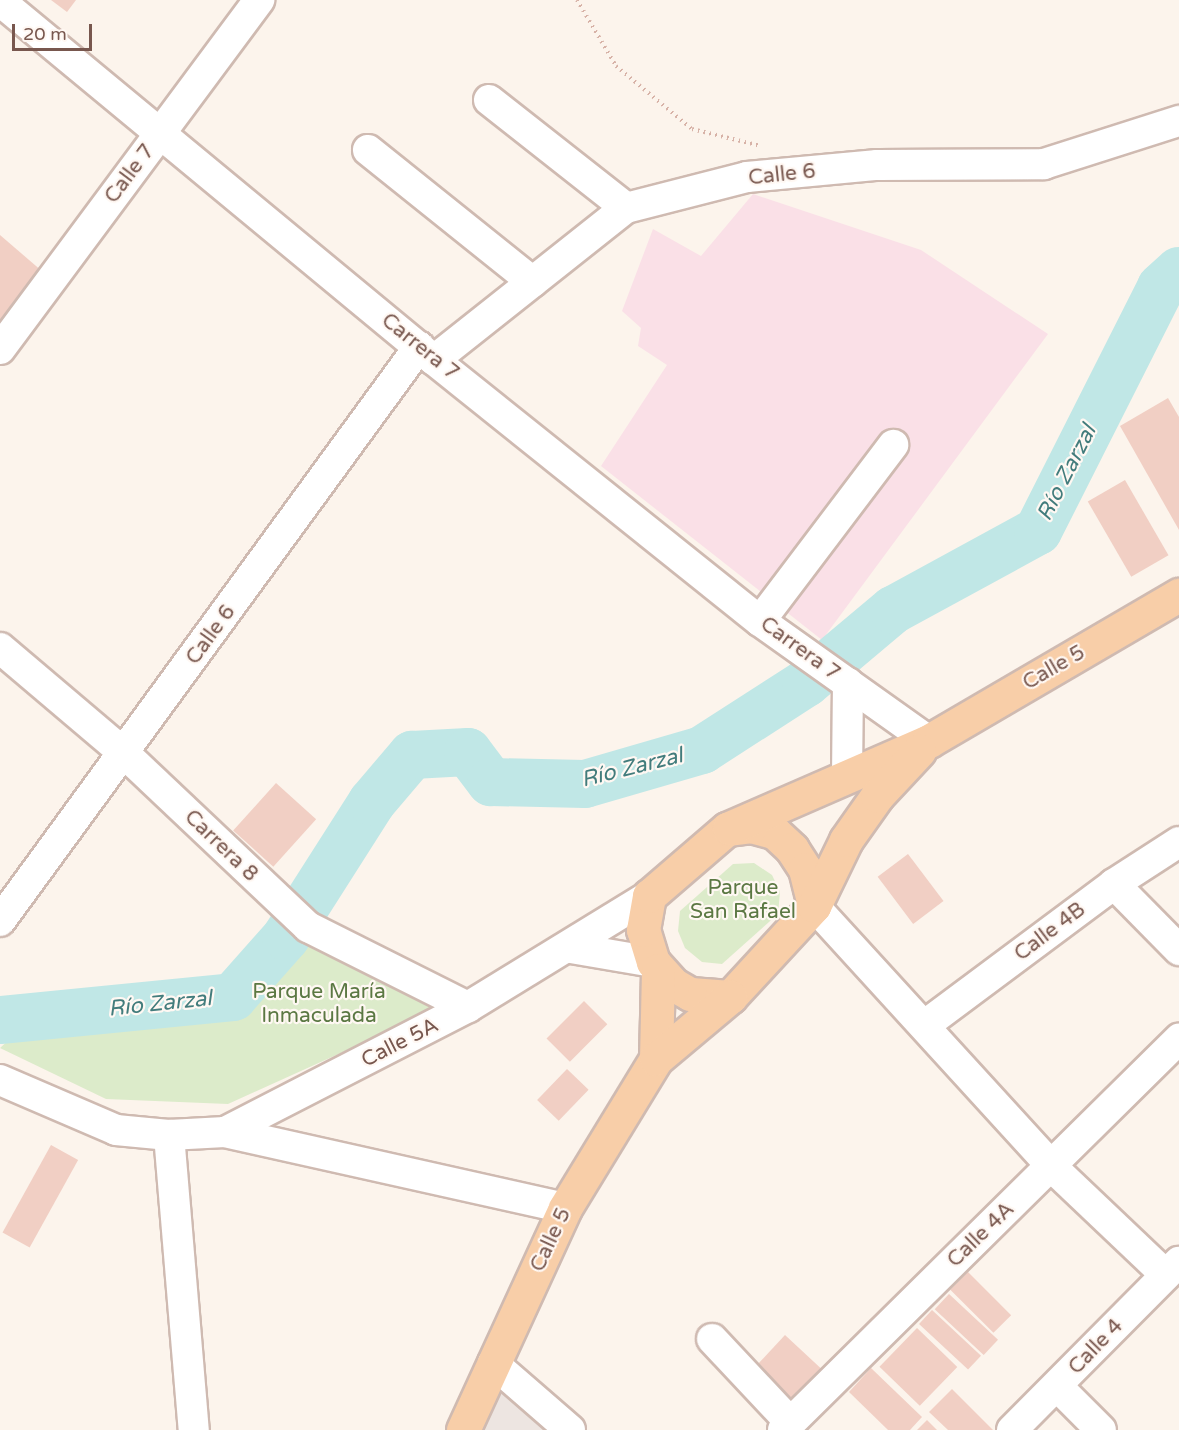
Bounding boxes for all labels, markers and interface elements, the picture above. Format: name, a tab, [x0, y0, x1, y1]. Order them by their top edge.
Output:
scale bar	[15, 12, 94, 50]
text: 20 m	[23, 23, 67, 45]
street label: Calle 7	[100, 140, 160, 208]
street label: Calle 6	[747, 159, 817, 191]
street label: Carrera 7	[376, 308, 464, 386]
water label: Río Zarzal	[1032, 421, 1102, 525]
street label: Calle 6	[181, 600, 241, 670]
street label: Carrera 7	[755, 612, 845, 686]
street label: Calle 5	[1019, 640, 1089, 696]
water label: Río Zarzal	[578, 743, 686, 793]
street label: Carrera 8	[179, 805, 263, 887]
park label: Parque San Rafael	[690, 875, 796, 925]
street label: Calle 4B	[1010, 897, 1090, 967]
park label: Parque María Inmaculada	[252, 979, 386, 1029]
water label: Río Zarzal	[107, 985, 213, 1023]
street label: Calle 5A	[357, 1013, 443, 1073]
street label: Calle 4A	[942, 1197, 1020, 1273]
street label: Calle 5	[525, 1204, 577, 1276]
street label: Calle 4	[1064, 1314, 1128, 1380]

